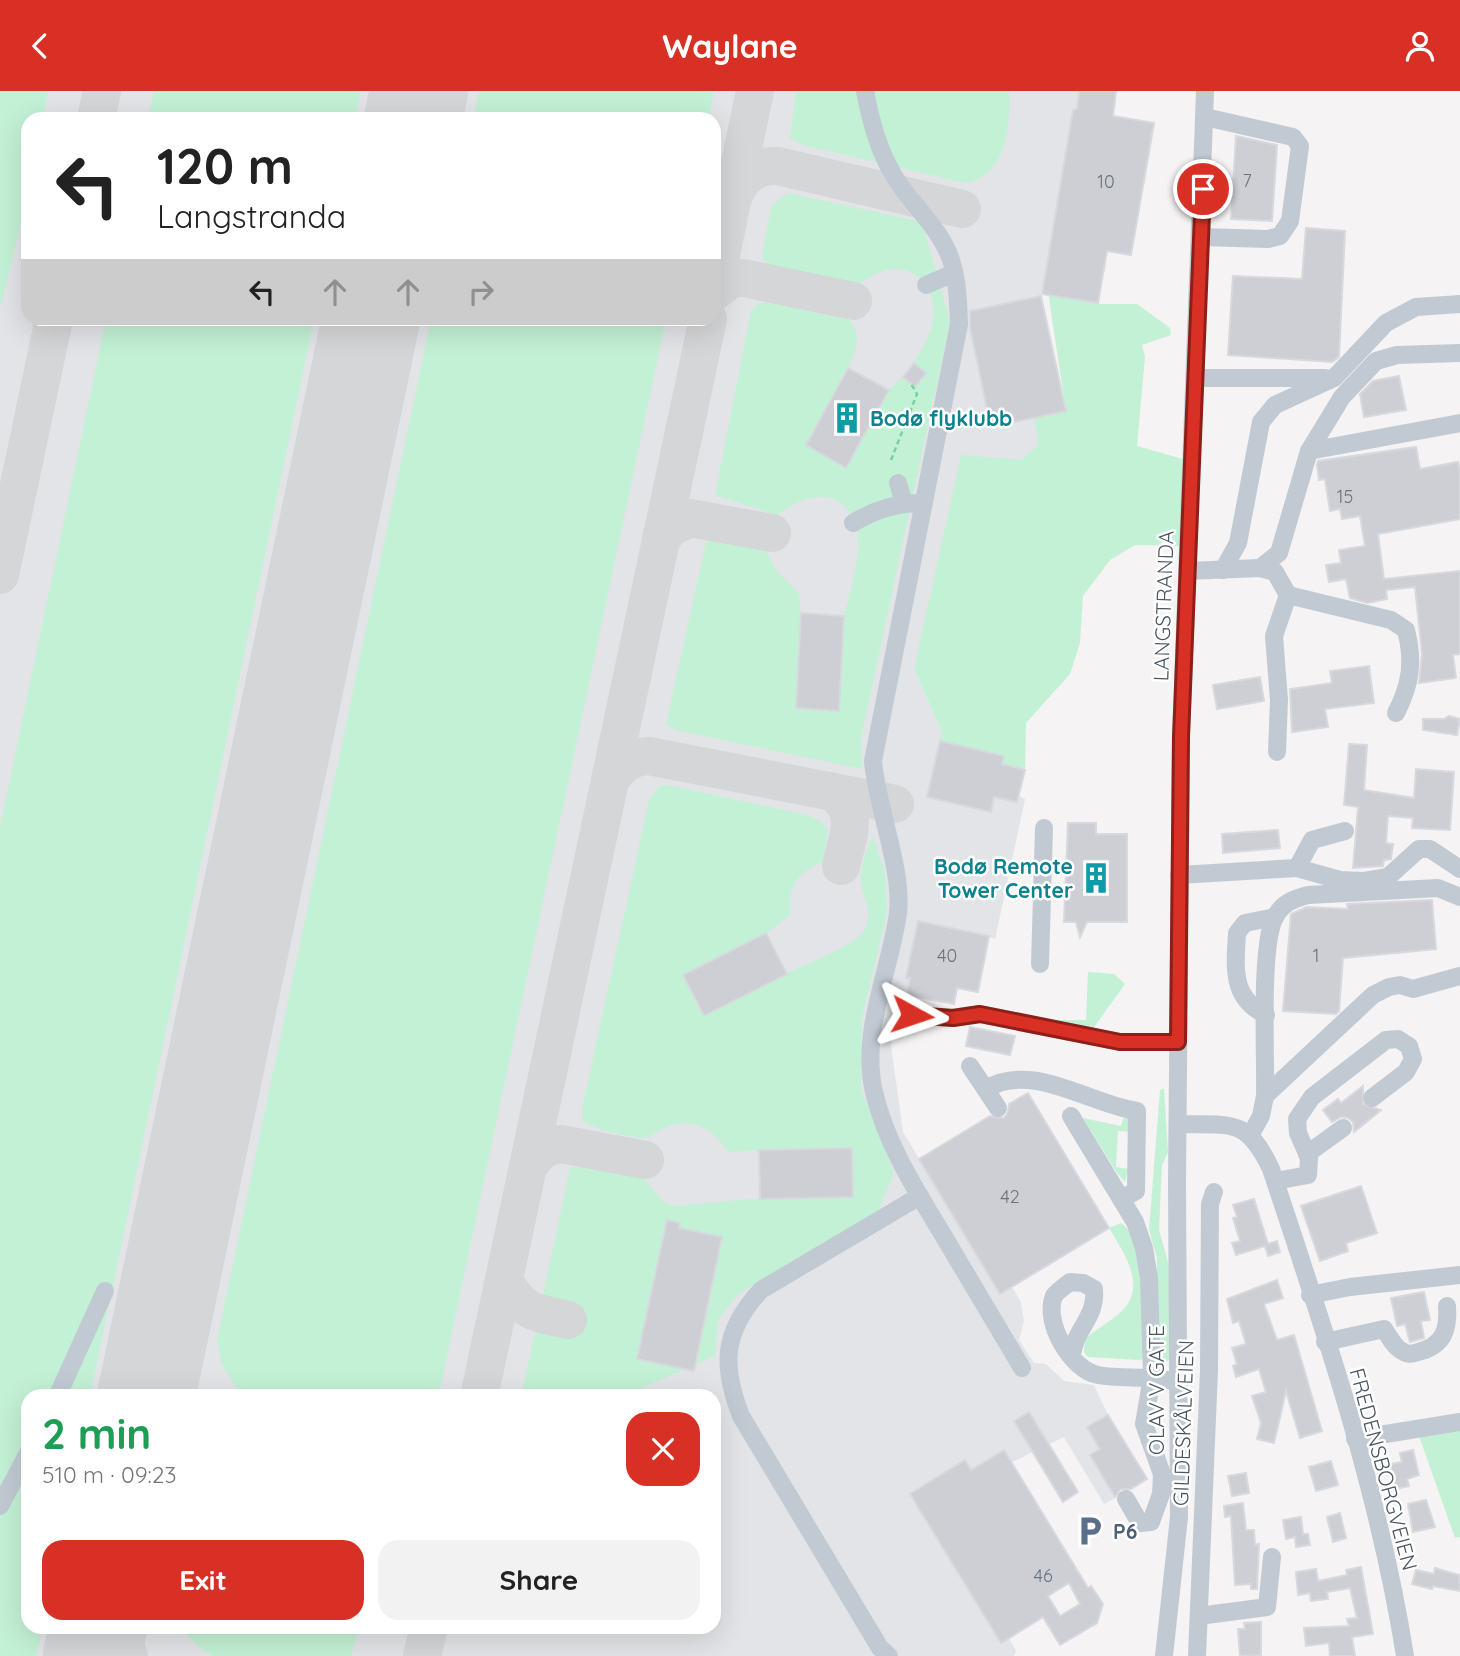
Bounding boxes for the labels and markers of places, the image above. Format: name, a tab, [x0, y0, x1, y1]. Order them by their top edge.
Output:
pin	[1173, 159, 1233, 219]
building icon: Bodø flyklubb	[830, 401, 864, 435]
place label: Bodø flyklubb	[870, 405, 1012, 431]
place label: Bodø Remote Tower Center	[934, 853, 1073, 903]
building icon: Bodø Remote Tower Center	[1079, 861, 1113, 895]
parking icon: P6	[1073, 1514, 1107, 1548]
place label: P6	[1113, 1518, 1137, 1544]

